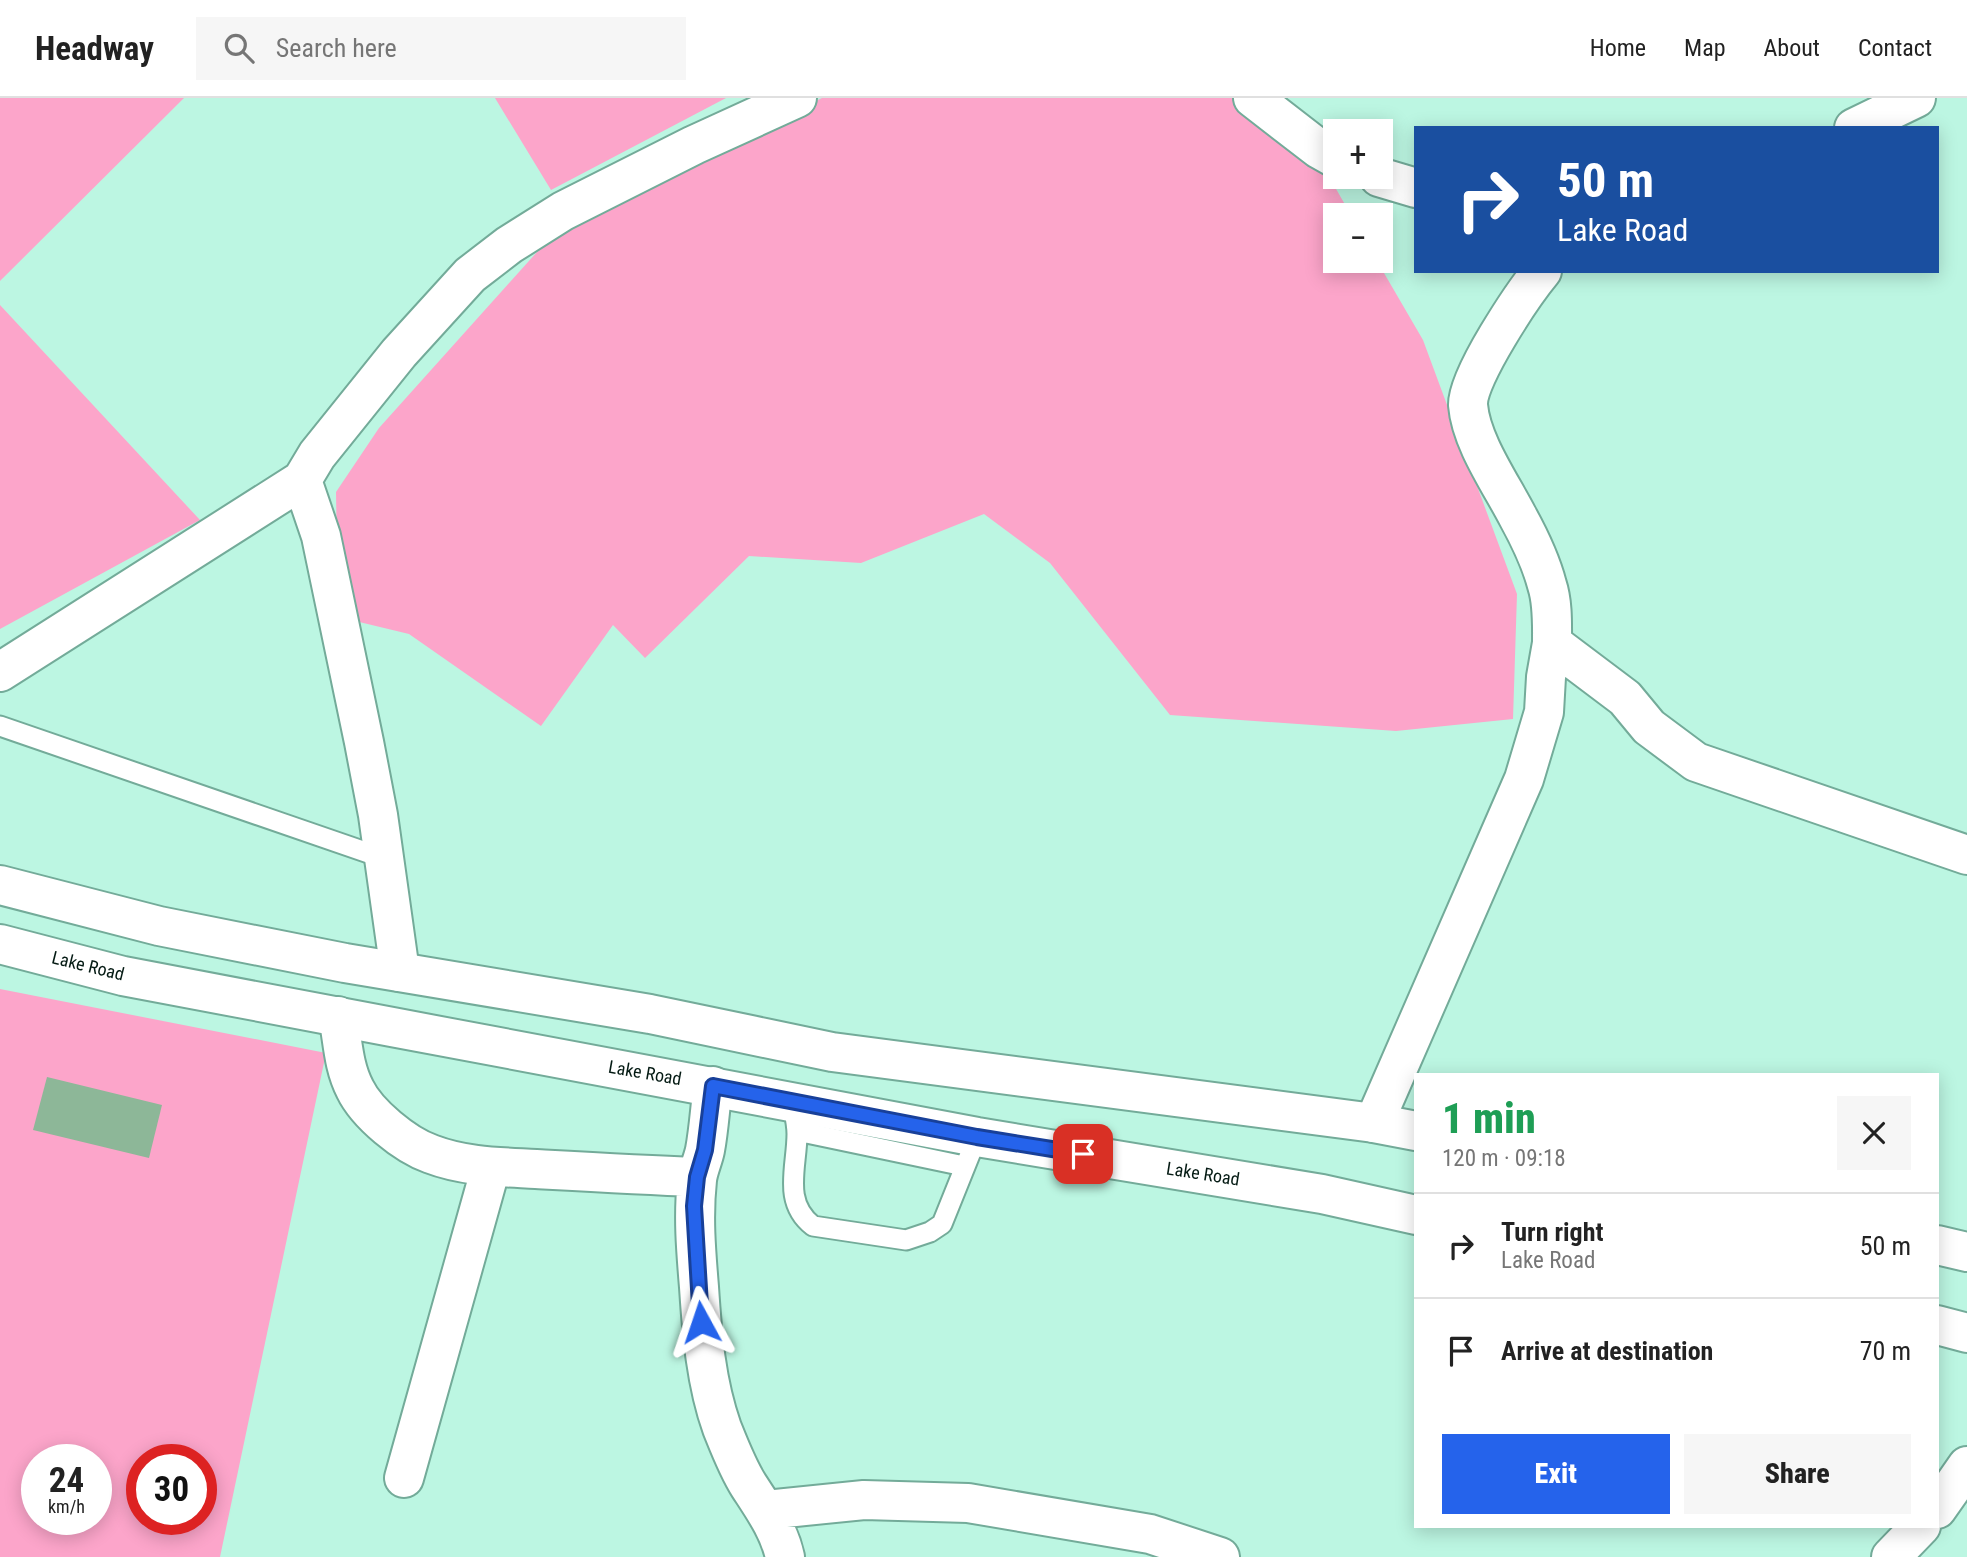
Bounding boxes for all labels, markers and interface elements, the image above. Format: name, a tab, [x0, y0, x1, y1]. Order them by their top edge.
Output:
search box	[196, 17, 686, 80]
text: Headway	[35, 29, 154, 68]
icon: search	[220, 29, 258, 67]
text: Search here	[276, 33, 397, 63]
text: Home	[1590, 34, 1646, 62]
text: Map	[1684, 34, 1726, 62]
text: About	[1764, 34, 1820, 62]
text: Contact	[1858, 34, 1932, 62]
map controls	[1323, 119, 1393, 273]
button: +	[1323, 119, 1393, 189]
text: 50 m	[1557, 152, 1654, 209]
icon: right	[1442, 154, 1533, 245]
button: −	[1323, 203, 1393, 273]
text: Lake Road	[1557, 211, 1688, 249]
street label: Lake Road	[50, 946, 126, 985]
street label: Lake Road	[607, 1056, 683, 1089]
text: 1 min	[1442, 1094, 1536, 1143]
button: close	[1837, 1096, 1911, 1170]
pin	[1053, 1124, 1113, 1184]
icon: arrive	[1064, 1135, 1102, 1173]
text: 120 m · 09:18	[1442, 1145, 1566, 1172]
street label: Lake Road	[1165, 1157, 1241, 1190]
text: Turn right	[1501, 1217, 1603, 1247]
icon: right	[1442, 1227, 1480, 1265]
text: 50 m	[1860, 1231, 1911, 1261]
text: Lake Road	[1501, 1247, 1595, 1274]
position arrow	[664, 1285, 738, 1359]
icon: arrive	[1442, 1332, 1480, 1370]
text: Arrive at destination	[1501, 1336, 1713, 1366]
text: 70 m	[1860, 1336, 1911, 1366]
button: Exit	[1442, 1434, 1670, 1514]
button: Share	[1684, 1434, 1911, 1514]
speed limit sign: 30	[126, 1444, 217, 1535]
text: 24	[49, 1460, 84, 1501]
text: km/h	[48, 1496, 85, 1517]

